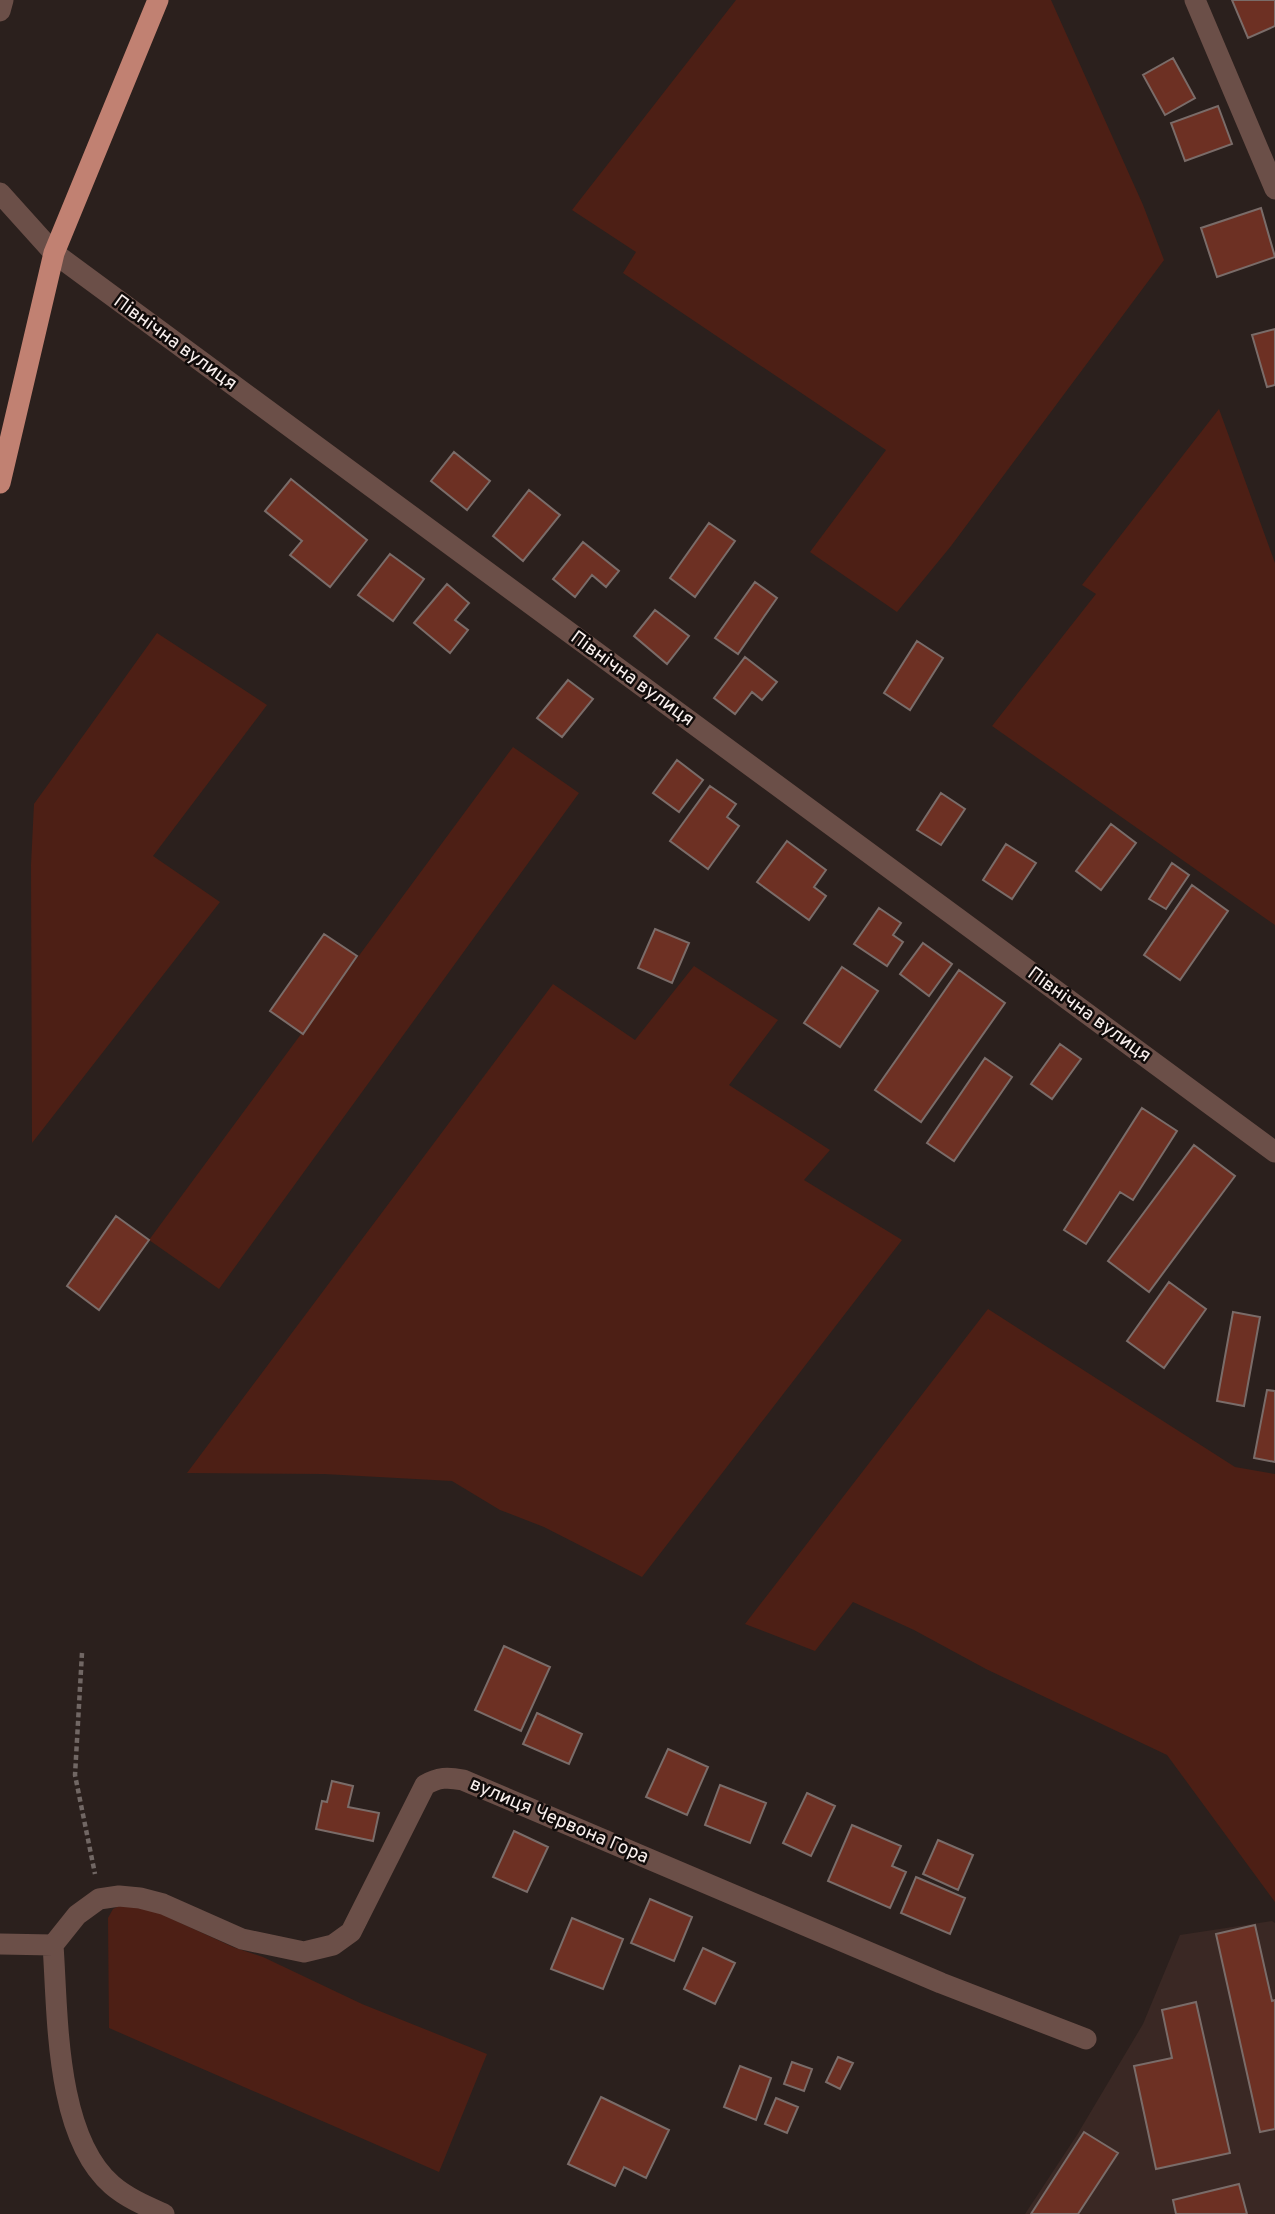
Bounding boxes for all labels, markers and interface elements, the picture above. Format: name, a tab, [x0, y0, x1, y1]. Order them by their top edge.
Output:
street label: Північна вулиця	[108, 290, 242, 396]
street label: Північна вулиця	[565, 626, 699, 732]
street label: Північна вулиця	[1022, 962, 1156, 1068]
street label: вулиця Червона Гора	[466, 1772, 652, 1870]

